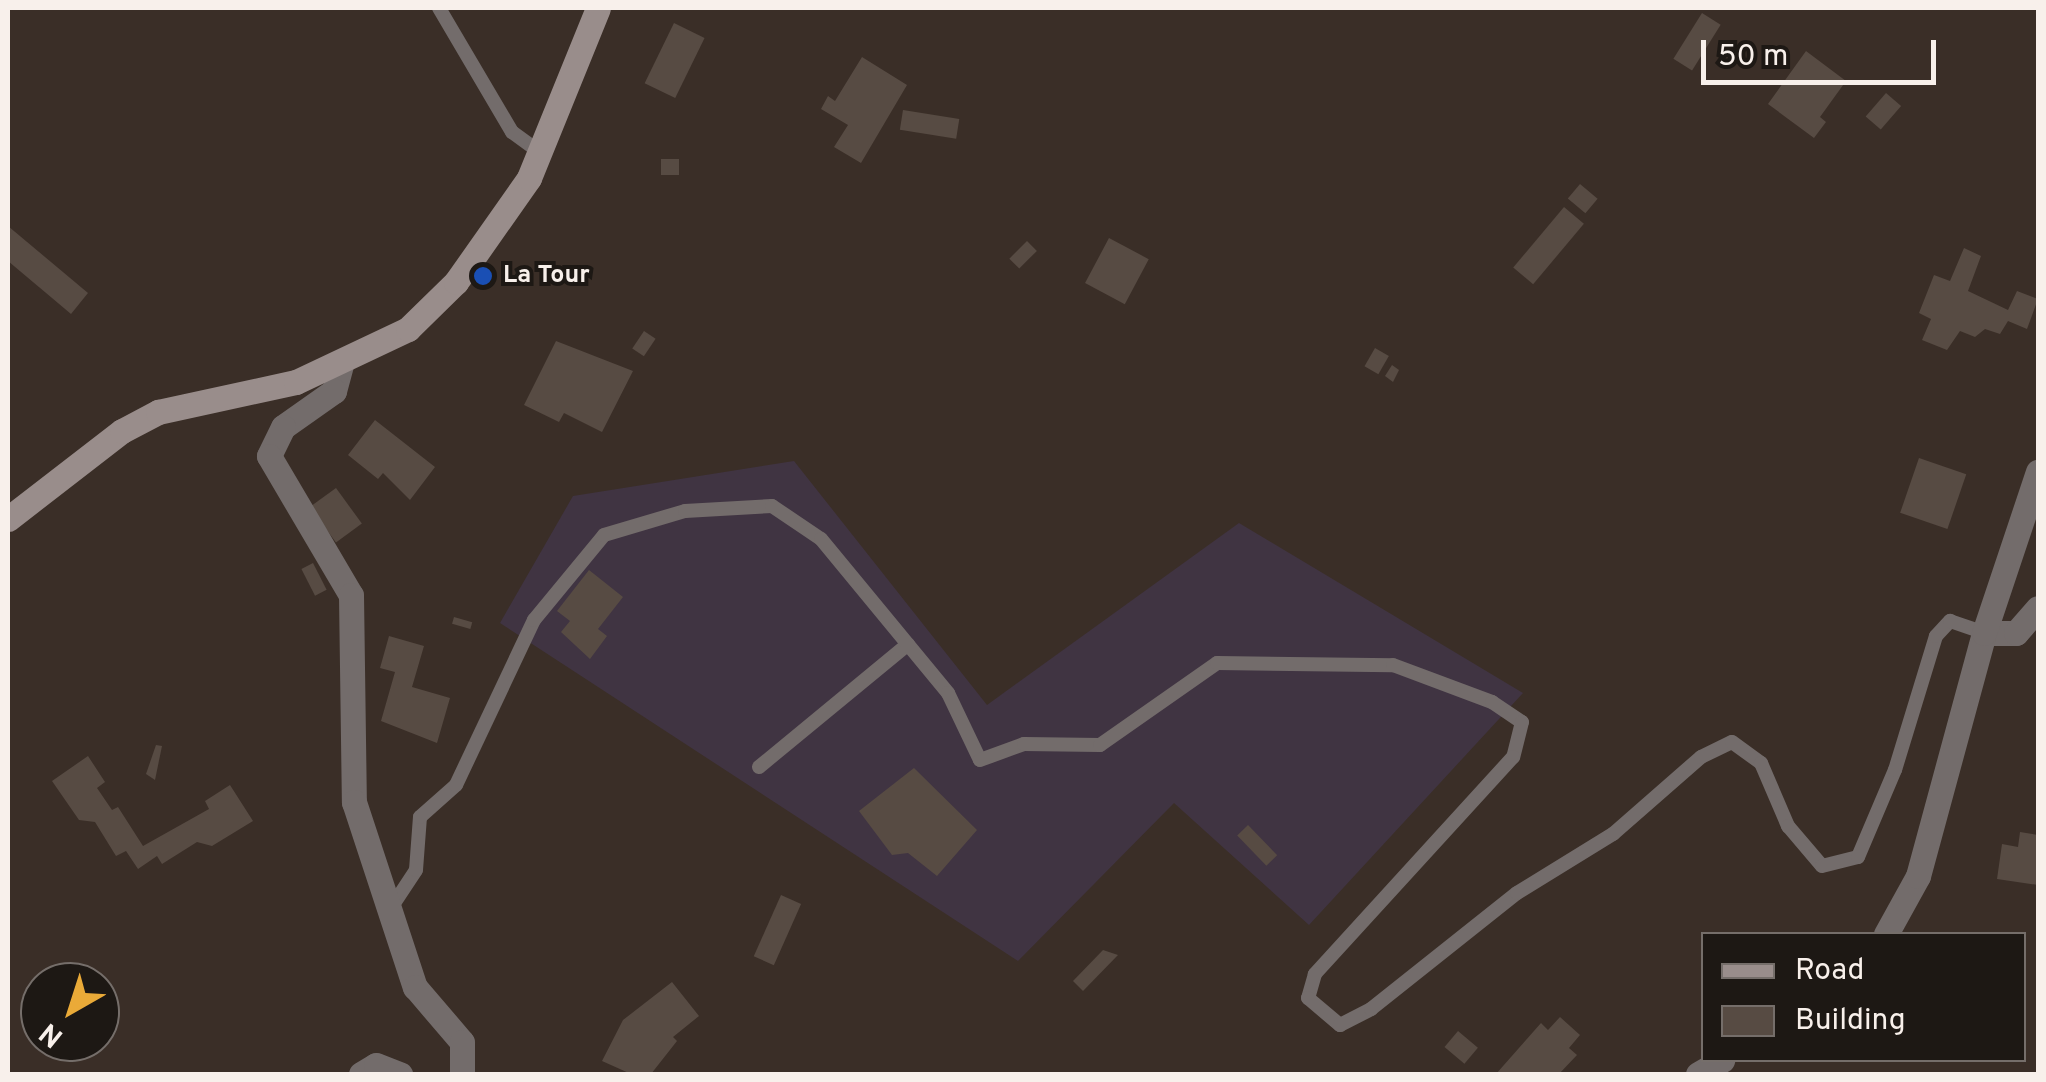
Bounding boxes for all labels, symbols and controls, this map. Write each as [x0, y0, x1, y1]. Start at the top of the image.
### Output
scale bar [1706, 20, 1941, 82]
text: 50 m [1718, 39, 1788, 76]
place label: La Tour [503, 261, 590, 291]
marker: La Tour [472, 265, 494, 287]
legend [1701, 932, 2026, 1062]
text: Road [1795, 953, 1864, 990]
north arrow [20, 962, 120, 1062]
text: Building [1795, 1003, 1906, 1040]
text: N [33, 1013, 72, 1054]

